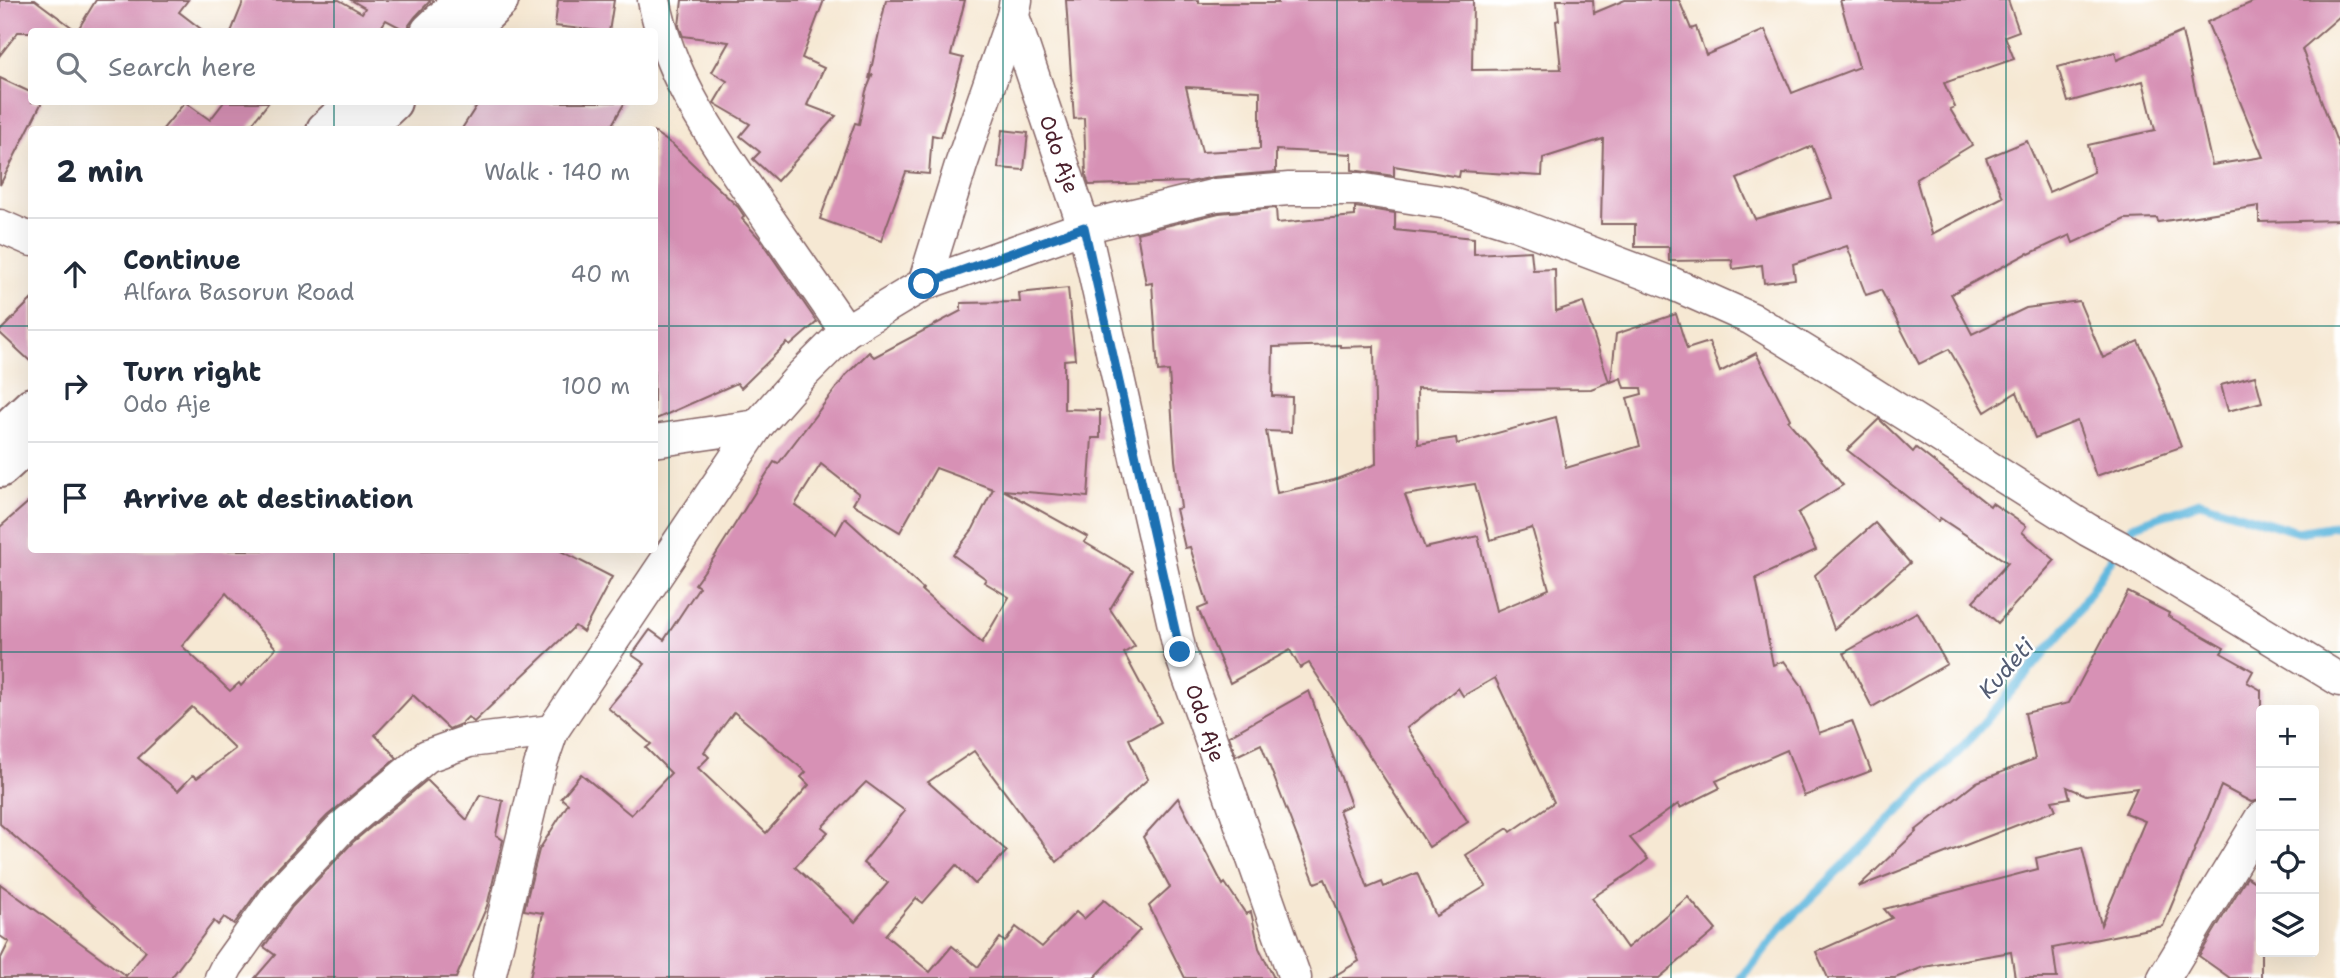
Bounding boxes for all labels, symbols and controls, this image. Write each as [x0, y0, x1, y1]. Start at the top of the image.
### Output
search box [28, 28, 658, 105]
icon: search [52, 48, 90, 86]
text: Search here [108, 49, 257, 84]
street label: Odo Aje [1033, 111, 1085, 197]
text: 2 min [56, 151, 143, 192]
text: Walk · 140 m [484, 157, 630, 187]
text: Continue [123, 242, 241, 277]
icon: ahead [56, 255, 94, 293]
text: 40 m [570, 259, 630, 289]
route start [908, 268, 939, 299]
text: Alfara Basorun Road [123, 277, 354, 307]
text: Turn right [123, 354, 261, 389]
icon: right [56, 367, 94, 405]
text: 100 m [561, 371, 630, 401]
text: Odo Aje [123, 389, 211, 419]
icon: arrive [56, 479, 94, 517]
text: Arrive at destination [123, 481, 413, 516]
water label: Kudeti [1971, 631, 2041, 705]
route end [1164, 636, 1195, 667]
street label: Odo Aje [1179, 680, 1231, 766]
map controls [2256, 705, 2319, 957]
button: + [2256, 705, 2319, 768]
button: − [2256, 768, 2319, 831]
button: locate [2256, 831, 2319, 894]
button: layers [2256, 894, 2319, 957]

